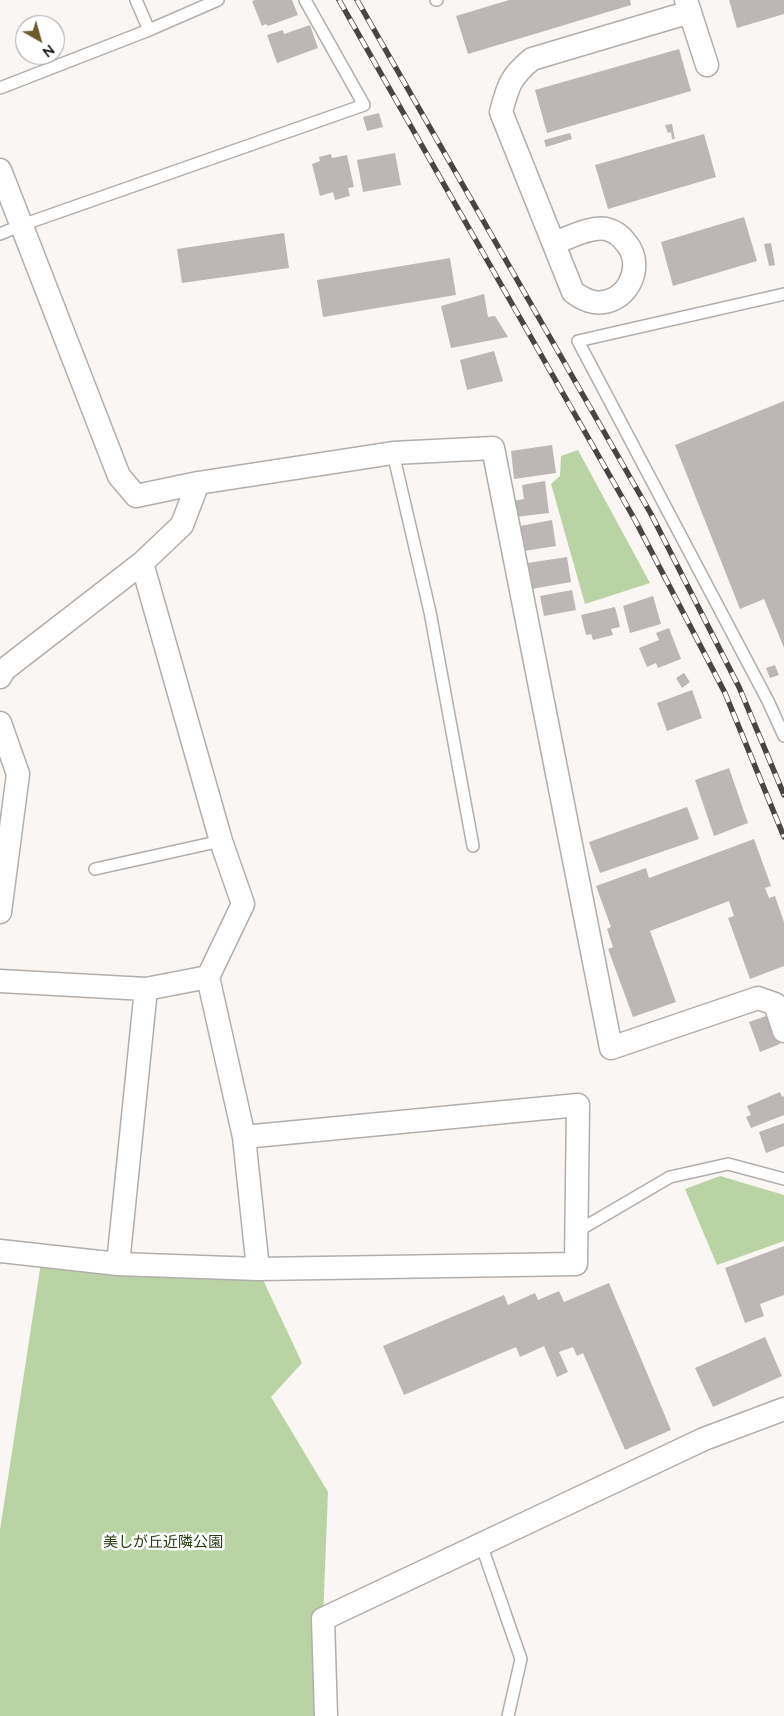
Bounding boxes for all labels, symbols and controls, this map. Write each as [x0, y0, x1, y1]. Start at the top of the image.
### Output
north arrow [15, 15, 65, 65]
text: N [39, 41, 58, 61]
park label: 美しが丘近隣公園 [103, 1533, 223, 1551]

